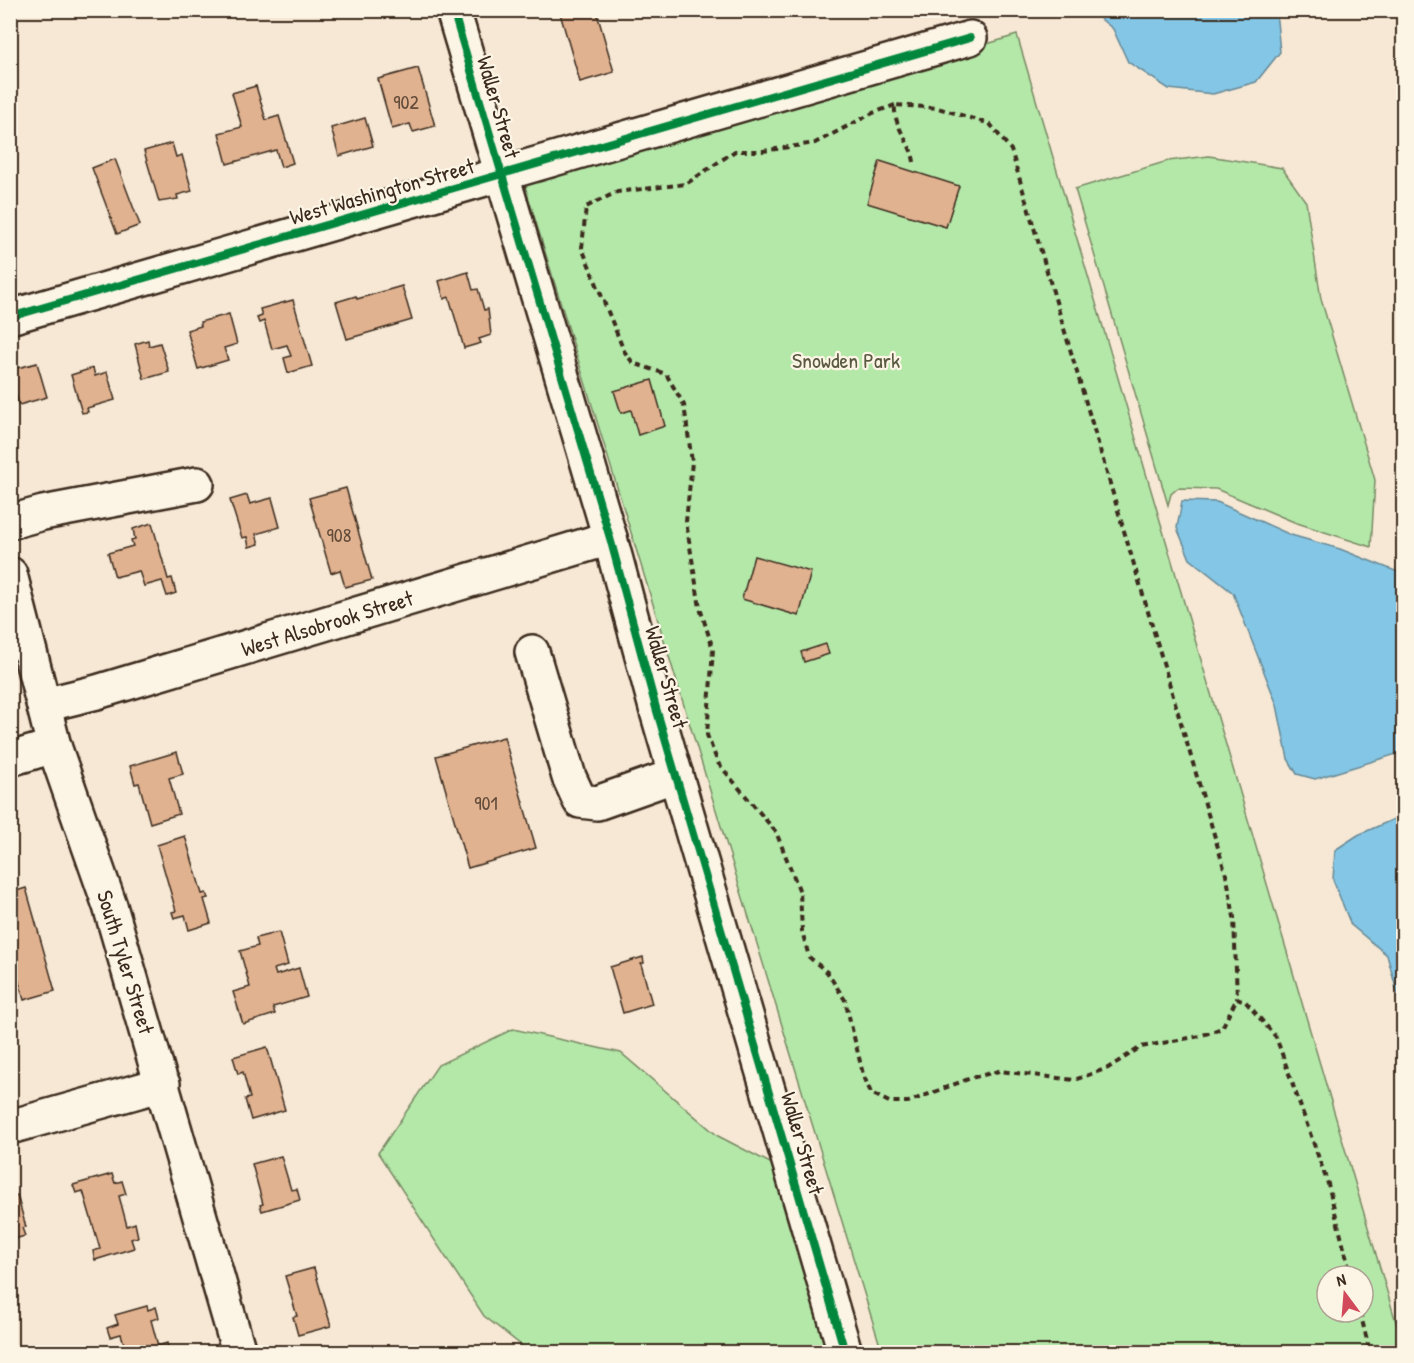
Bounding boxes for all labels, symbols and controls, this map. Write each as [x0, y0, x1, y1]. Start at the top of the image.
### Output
street label: Waller Street [470, 52, 528, 162]
house number: 902 [393, 88, 419, 115]
street label: West Washington Street [286, 150, 478, 232]
park label: Snowden Park [792, 345, 900, 375]
house number: 908 [327, 521, 351, 548]
street label: West Alsobrook Street [237, 583, 417, 663]
street label: Waller Street [638, 622, 696, 732]
house number: 901 [474, 789, 498, 816]
street label: South Tyler Street [90, 887, 162, 1038]
street label: Waller Street [774, 1088, 832, 1198]
north arrow [1315, 1264, 1375, 1324]
text: N [1334, 1268, 1348, 1291]

